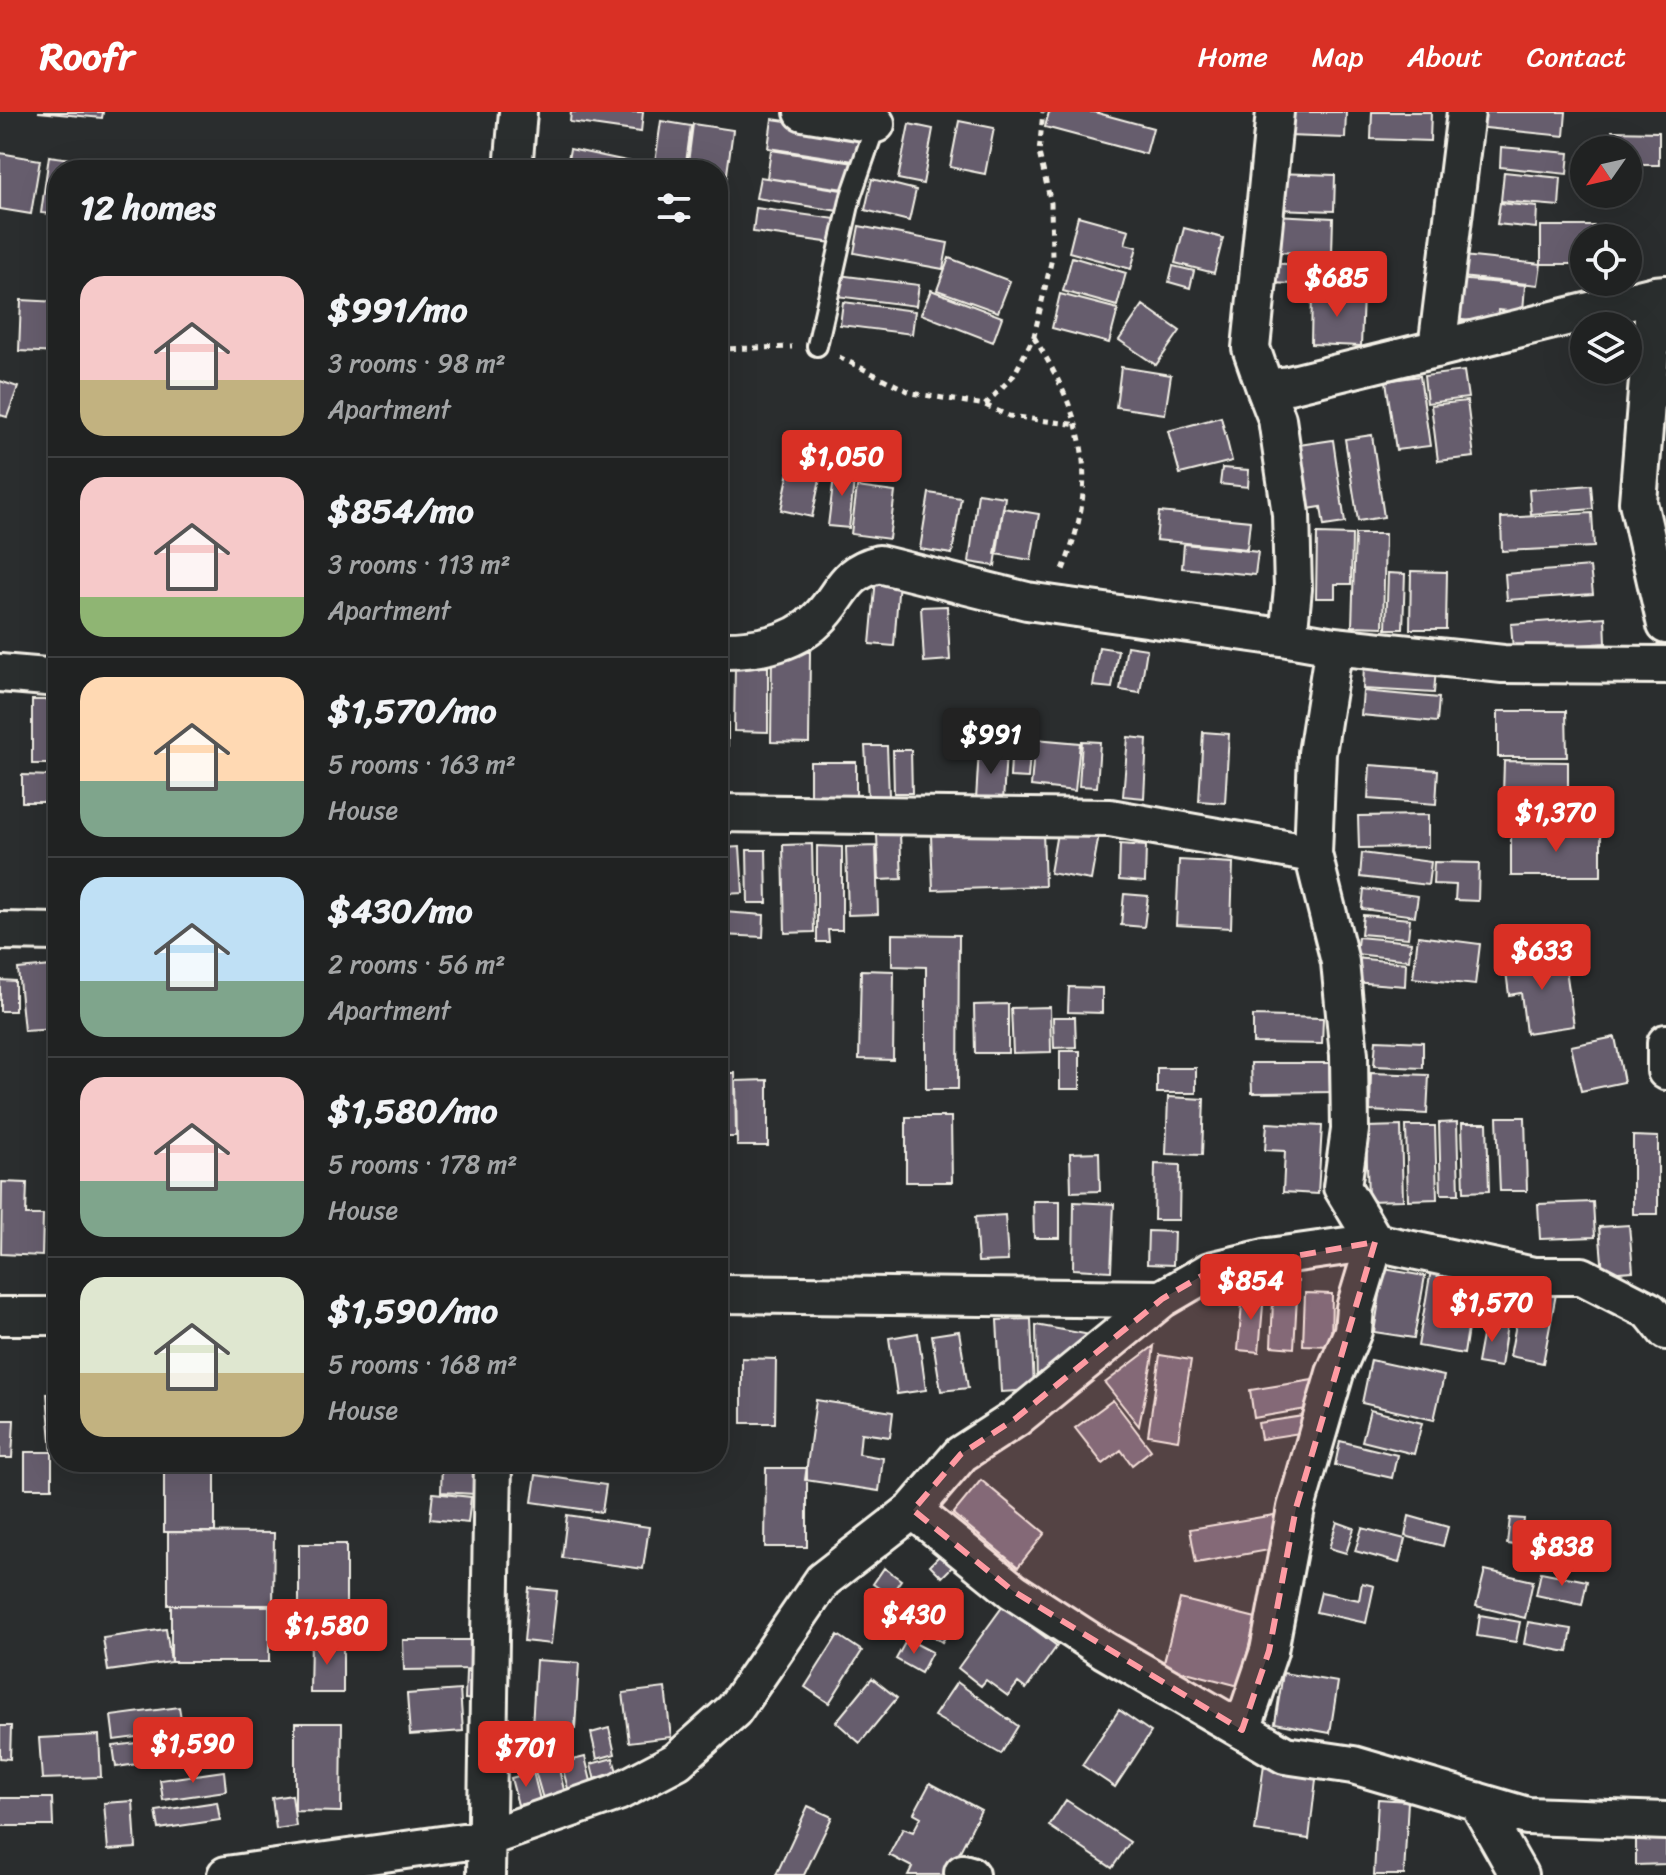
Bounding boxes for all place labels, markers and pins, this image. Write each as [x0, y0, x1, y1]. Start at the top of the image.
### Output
pin: $685 [1290, 251, 1384, 319]
pin: $1,050 [777, 430, 907, 498]
pin: $991 [944, 708, 1038, 776]
pin: $1,370 [1491, 786, 1621, 854]
pin: $633 [1495, 924, 1589, 992]
pin: $854 [1204, 1254, 1298, 1322]
pin: $1,570 [1427, 1276, 1557, 1344]
pin: $838 [1515, 1520, 1609, 1588]
pin: $430 [867, 1588, 961, 1656]
pin: $1,580 [262, 1599, 392, 1667]
pin: $1,590 [128, 1717, 258, 1785]
pin: $701 [479, 1721, 573, 1789]

